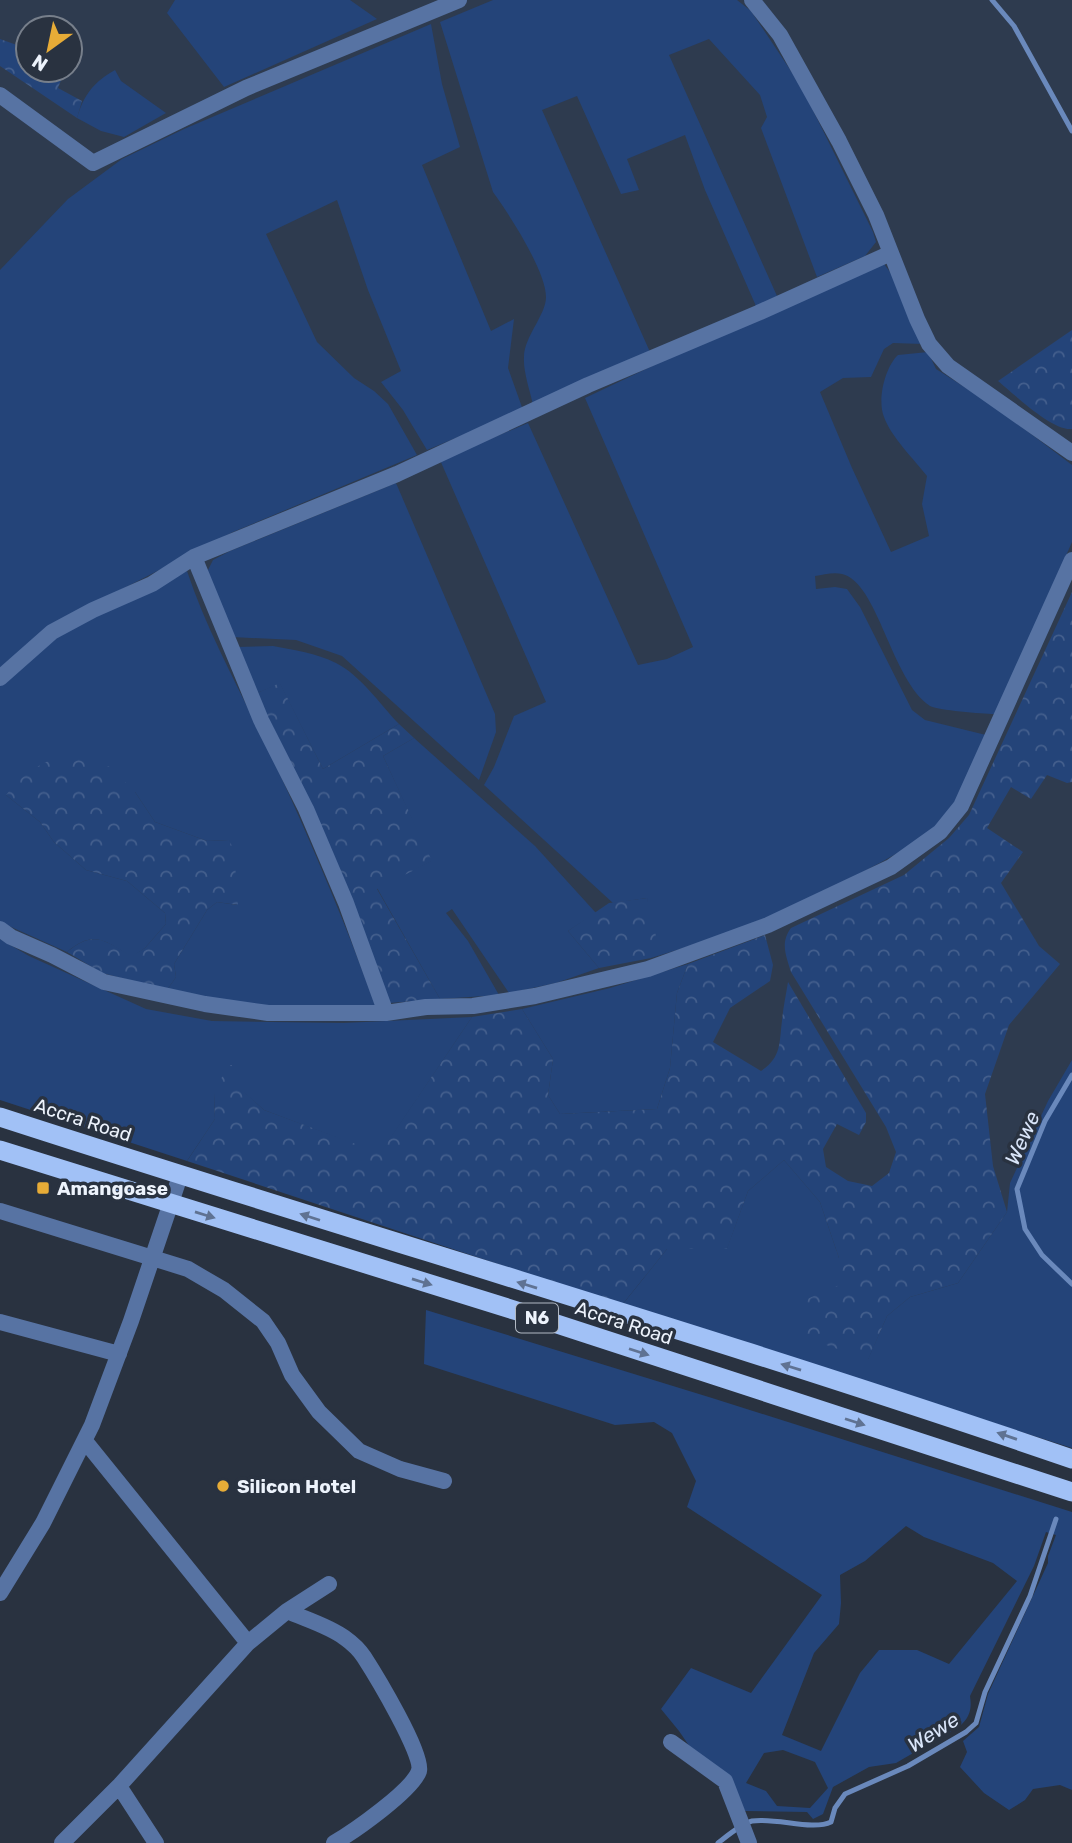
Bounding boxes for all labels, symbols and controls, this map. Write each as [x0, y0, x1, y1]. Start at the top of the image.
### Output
north arrow [14, 14, 84, 84]
text: N [28, 49, 52, 76]
street label: Accra Road [31, 1093, 135, 1147]
water label: Wewe [999, 1107, 1045, 1169]
place label: Amangoase [57, 1177, 168, 1200]
marker: Amangoase [35, 1180, 51, 1196]
one-way arrow [195, 1210, 216, 1220]
one-way arrow [299, 1211, 320, 1222]
one-way arrow [412, 1278, 433, 1288]
one-way arrow [516, 1279, 537, 1289]
street label: Accra Road [572, 1296, 676, 1350]
road number: N6 [516, 1303, 558, 1332]
one-way arrow [629, 1347, 650, 1357]
one-way arrow [780, 1361, 801, 1371]
one-way arrow [845, 1417, 866, 1428]
one-way arrow [997, 1430, 1018, 1441]
place label: Silicon Hotel [237, 1475, 356, 1498]
marker: Silicon Hotel [215, 1478, 231, 1494]
water label: Wewe [903, 1706, 964, 1757]

